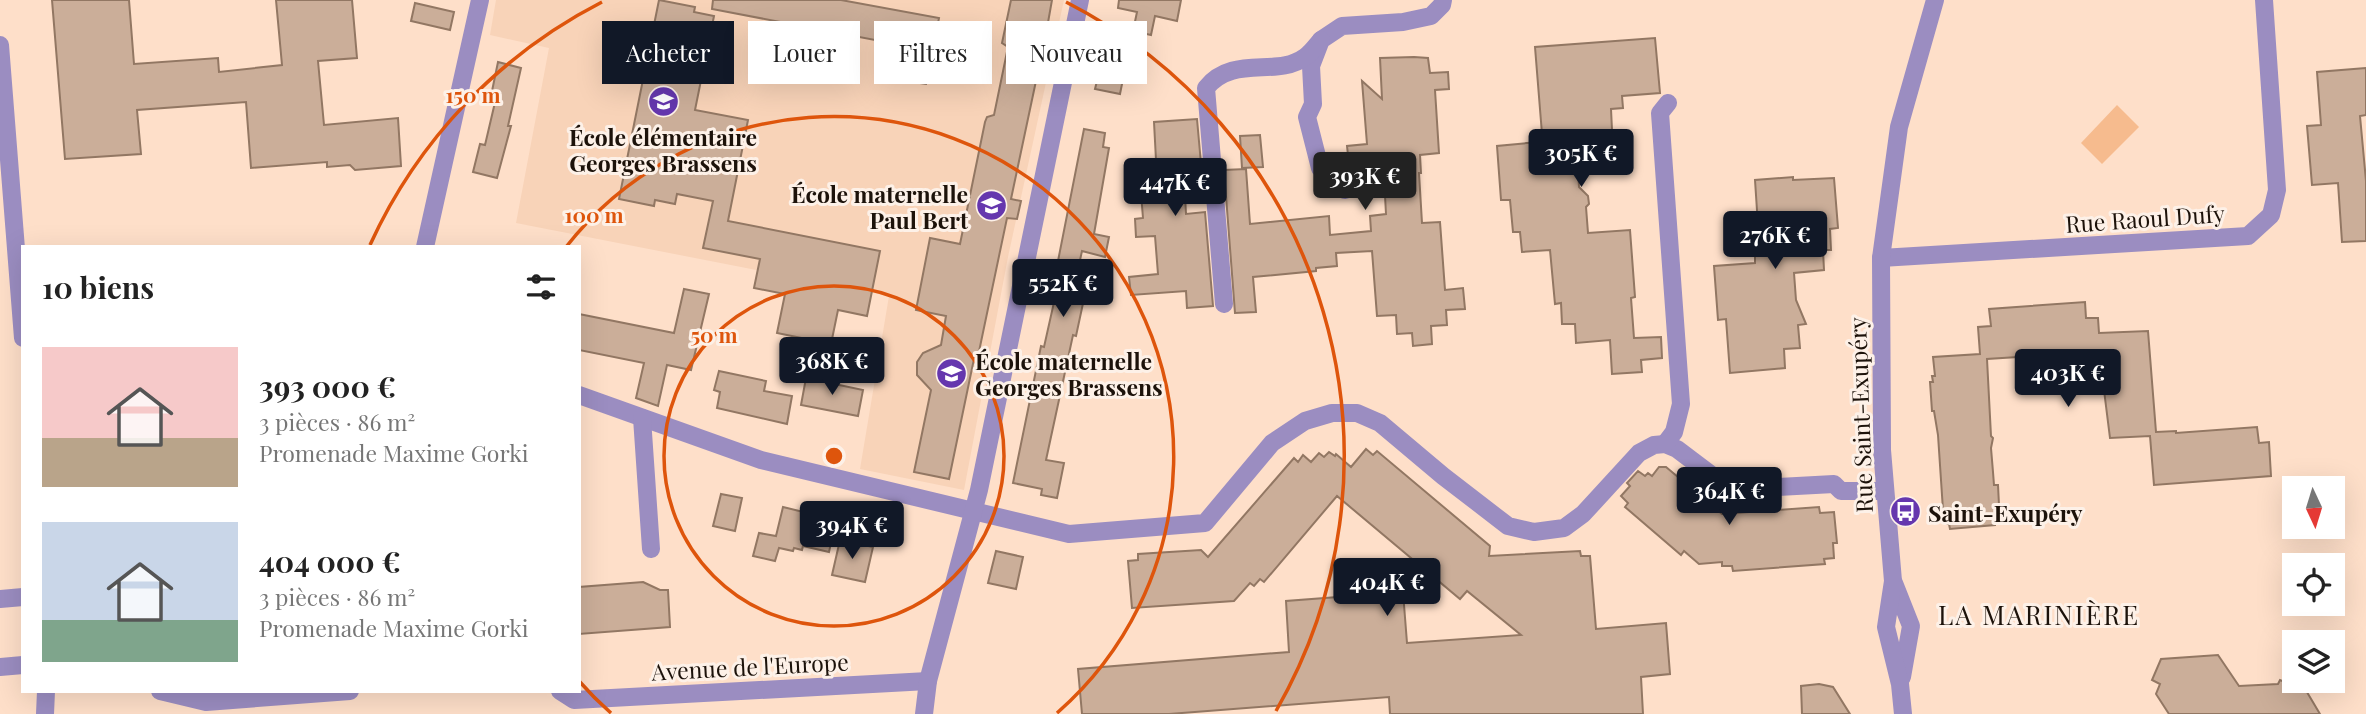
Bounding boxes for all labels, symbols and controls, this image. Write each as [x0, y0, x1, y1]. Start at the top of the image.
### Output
chip: Acheter [602, 21, 734, 84]
chip: Louer [748, 21, 860, 84]
chip: Filtres [874, 21, 992, 84]
chip: Nouveau [1006, 21, 1147, 84]
text: 150 m [446, 80, 500, 108]
school or university icon: École élémentaire Georges Brassens [646, 85, 680, 119]
place label: École élémentaire Georges Brassens [569, 121, 757, 178]
pin: 305K € [1524, 130, 1638, 189]
text: 305K € [1545, 136, 1617, 167]
pin: 393K € [1308, 152, 1422, 212]
pin: 447K € [1118, 158, 1232, 218]
text: 393K € [1329, 159, 1401, 190]
text: 447K € [1140, 165, 1210, 196]
place label: École maternelle Paul Bert [791, 178, 969, 235]
school or university icon: École maternelle Paul Bert [974, 189, 1008, 223]
street label: Rue Raoul Dufy [2064, 197, 2226, 239]
text: 100 m [564, 200, 624, 228]
pin: 276K € [1718, 212, 1832, 271]
text: 276K € [1739, 218, 1811, 249]
pin: 552K € [1006, 260, 1120, 319]
text: 552K € [1028, 266, 1098, 297]
text: 10 biens [42, 267, 154, 307]
icon: filters [522, 268, 560, 306]
street label: Rue Saint-Exupéry [1841, 316, 1879, 513]
text: 50 m [690, 320, 738, 348]
pin: 368K € [775, 338, 889, 397]
text: 368K € [795, 344, 869, 375]
place label: École maternelle Georges Brassens [975, 345, 1163, 402]
pin: 403K € [2011, 350, 2125, 409]
school or university icon: École maternelle Georges Brassens [935, 356, 969, 390]
text: 403K € [2031, 356, 2105, 387]
text: 393 000 € [259, 366, 396, 406]
icon: home [98, 375, 182, 459]
text: 3 pièces · 86 m² [259, 406, 415, 437]
text: Promenade Maxime Gorki [259, 437, 529, 468]
centre of rings [822, 444, 846, 468]
pin: 364K € [1672, 468, 1786, 527]
text: 364K € [1693, 474, 1765, 505]
north arrow [2282, 476, 2345, 539]
map controls [2282, 476, 2345, 693]
bus stop icon: Saint-Exupéry [1888, 495, 1922, 529]
place label: Saint-Exupéry [1928, 497, 2083, 528]
pin: 394K € [795, 502, 909, 561]
text: 394K € [816, 508, 888, 539]
text: 404 000 € [259, 541, 401, 581]
icon: home [98, 550, 182, 634]
button: locate [2282, 553, 2345, 616]
pin: 404K € [1330, 558, 1444, 618]
text: 404K € [1349, 565, 1425, 596]
text: 3 pièces · 86 m² [259, 581, 415, 612]
district label: LA MARINIÈRE [1938, 597, 2140, 632]
text: Promenade Maxime Gorki [259, 612, 529, 643]
button: layers [2282, 630, 2345, 693]
street label: Avenue de l'Europe [650, 645, 849, 687]

